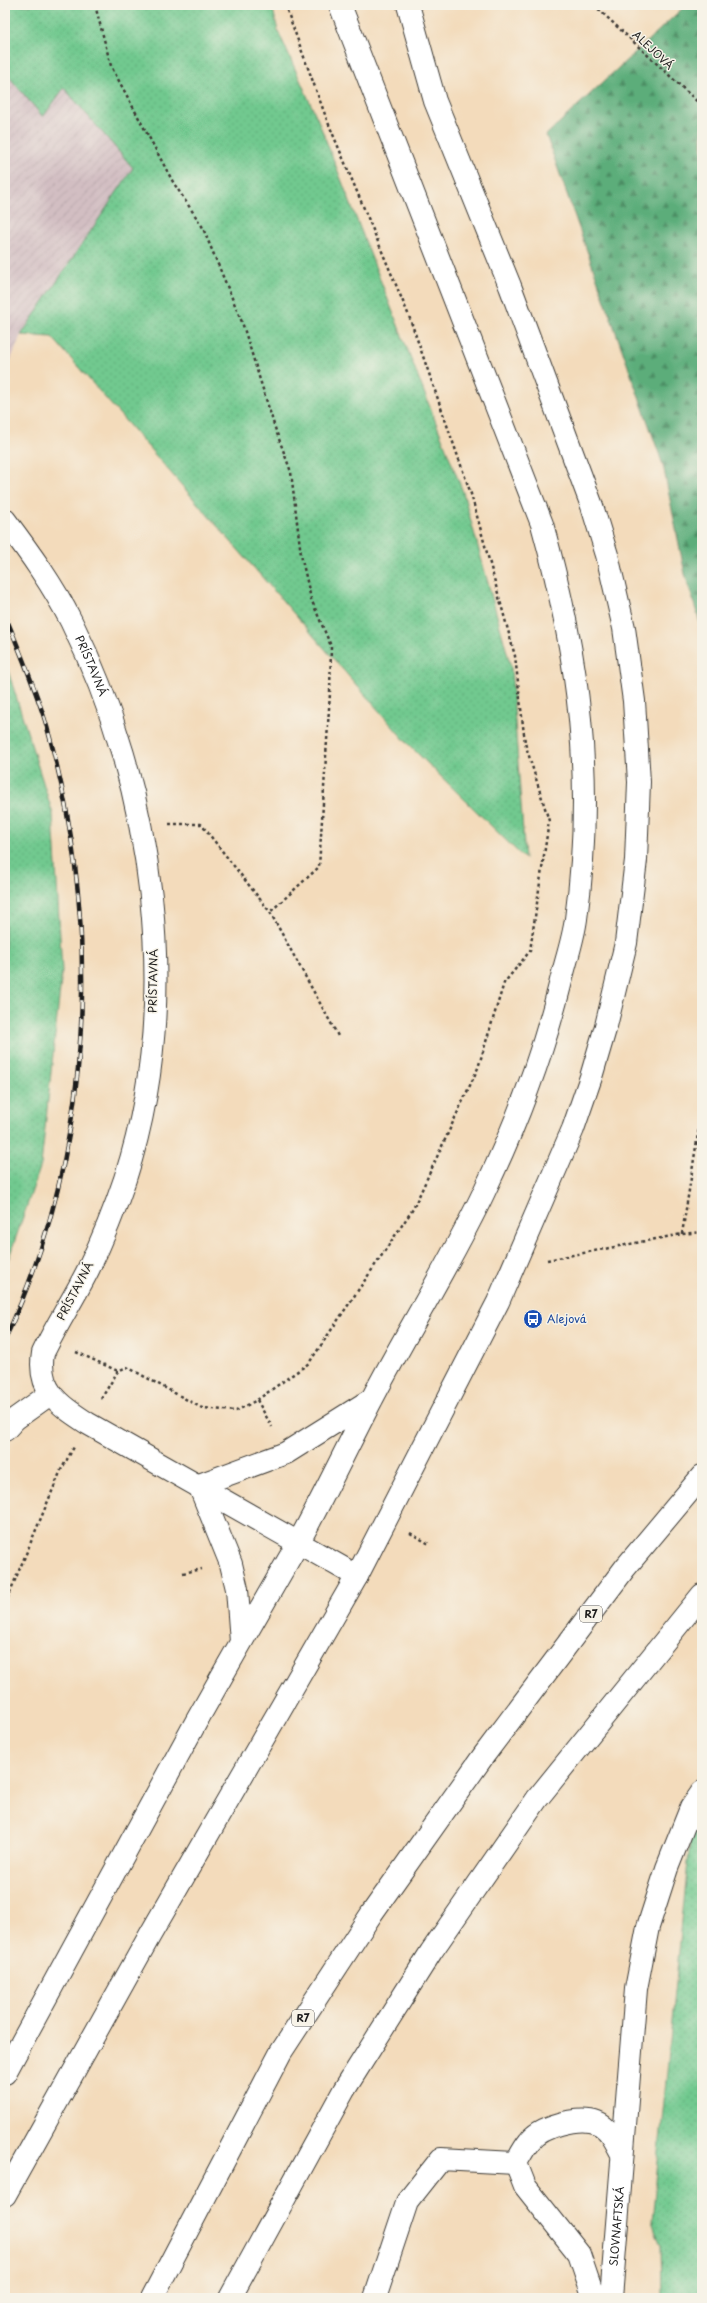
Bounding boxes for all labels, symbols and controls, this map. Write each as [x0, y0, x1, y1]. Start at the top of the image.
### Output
street label: ALEJOVÁ [629, 26, 678, 74]
street label: PRÍSTAVNÁ [71, 632, 112, 699]
street label: PRÍSTAVNÁ [143, 948, 162, 1013]
street label: PRÍSTAVNÁ [52, 1258, 97, 1323]
bus stop icon: Alejová [522, 1308, 544, 1330]
place label: Alejová [547, 1310, 587, 1327]
road number: R7 [580, 1606, 602, 1622]
road number: R7 [292, 2010, 314, 2026]
street label: SLOVNAFTSKÁ [605, 2186, 628, 2267]

